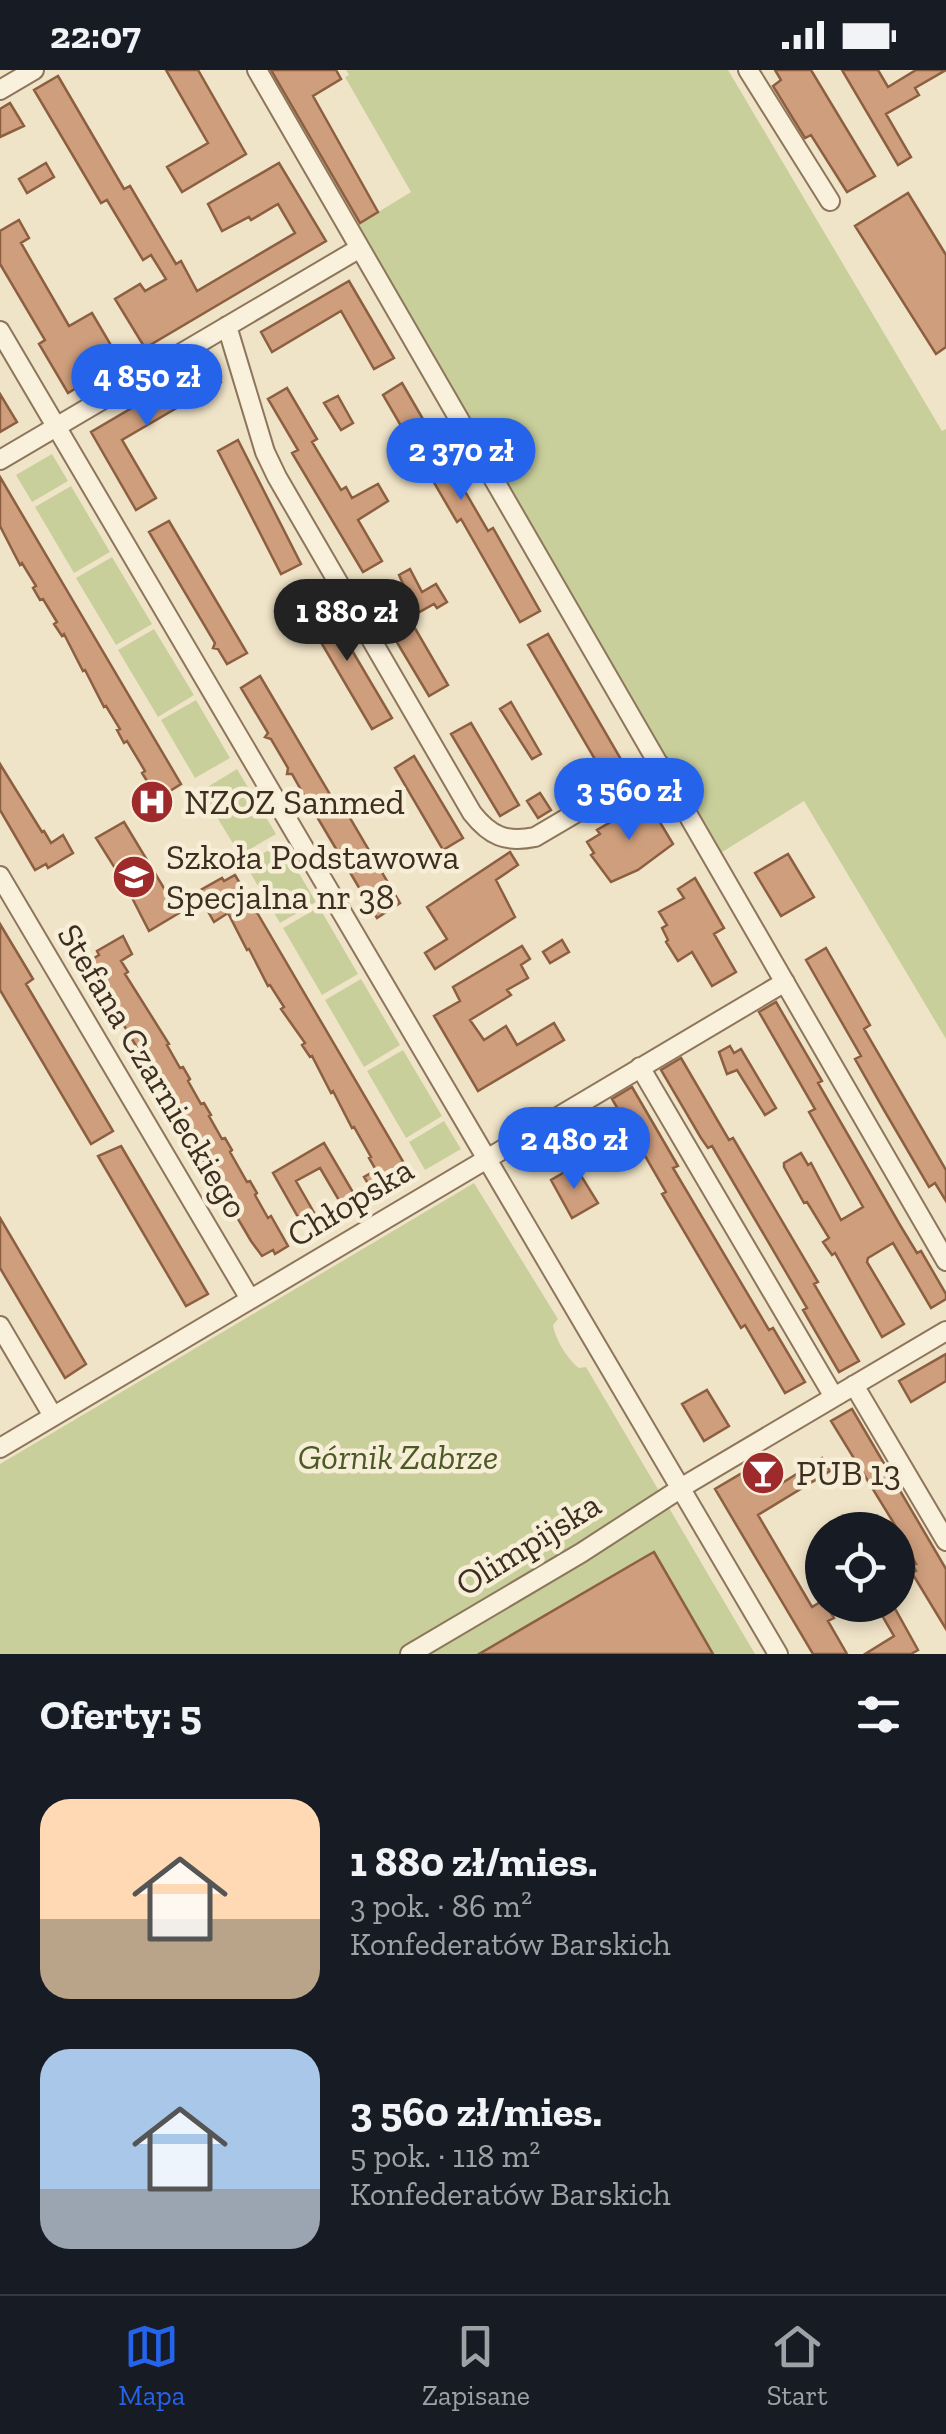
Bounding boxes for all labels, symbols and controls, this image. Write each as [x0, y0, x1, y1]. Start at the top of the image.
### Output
text: 22:07 [50, 12, 141, 58]
pin: 4 850 zł [44, 344, 250, 429]
text: 4 850 zł [93, 357, 201, 395]
pin: 2 370 zł [358, 418, 564, 503]
text: 2 370 zł [408, 431, 514, 469]
pin: 1 880 zł [244, 579, 450, 664]
text: 1 880 zł [296, 592, 398, 630]
pin: 3 560 zł [526, 758, 732, 843]
text: 3 560 zł [576, 771, 682, 809]
hospital icon: NZOZ Sanmed [129, 779, 175, 825]
place label: NZOZ Sanmed [184, 781, 405, 823]
place label: Szkoła Podstawowa Specjalna nr 38 [166, 836, 460, 918]
school or university icon: Szkoła Podstawowa Specjalna nr 38 [111, 854, 157, 900]
street label: Stefana Czarnieckiego [49, 916, 257, 1226]
pin: 2 480 zł [471, 1107, 677, 1192]
text: 2 480 zł [520, 1120, 628, 1158]
street label: Chłopska [279, 1148, 421, 1256]
park label: Górnik Zabrze [298, 1436, 498, 1478]
bar icon: PUB 13 [740, 1450, 786, 1496]
place label: PUB 13 [796, 1452, 901, 1494]
street label: Olimpijska [448, 1483, 608, 1605]
map controls [805, 1512, 915, 1622]
button: locate [805, 1512, 915, 1622]
icon: filters [851, 1687, 906, 1742]
text: Oferty: 5 [40, 1689, 202, 1740]
text: 1 880 zł/mies. [350, 1836, 598, 1887]
icon: home [120, 1839, 240, 1959]
text: 3 pok. · 86 m² [350, 1887, 532, 1925]
text: Konfederatów Barskich [350, 1925, 671, 1963]
text: 3 560 zł/mies. [350, 2086, 602, 2137]
icon: home [120, 2089, 240, 2209]
text: 5 pok. · 118 m² [350, 2137, 540, 2175]
text: Konfederatów Barskich [350, 2175, 671, 2213]
tab: Mapa [118, 2319, 185, 2412]
tab: Zapisane [422, 2319, 530, 2412]
tab: Start [767, 2319, 828, 2412]

